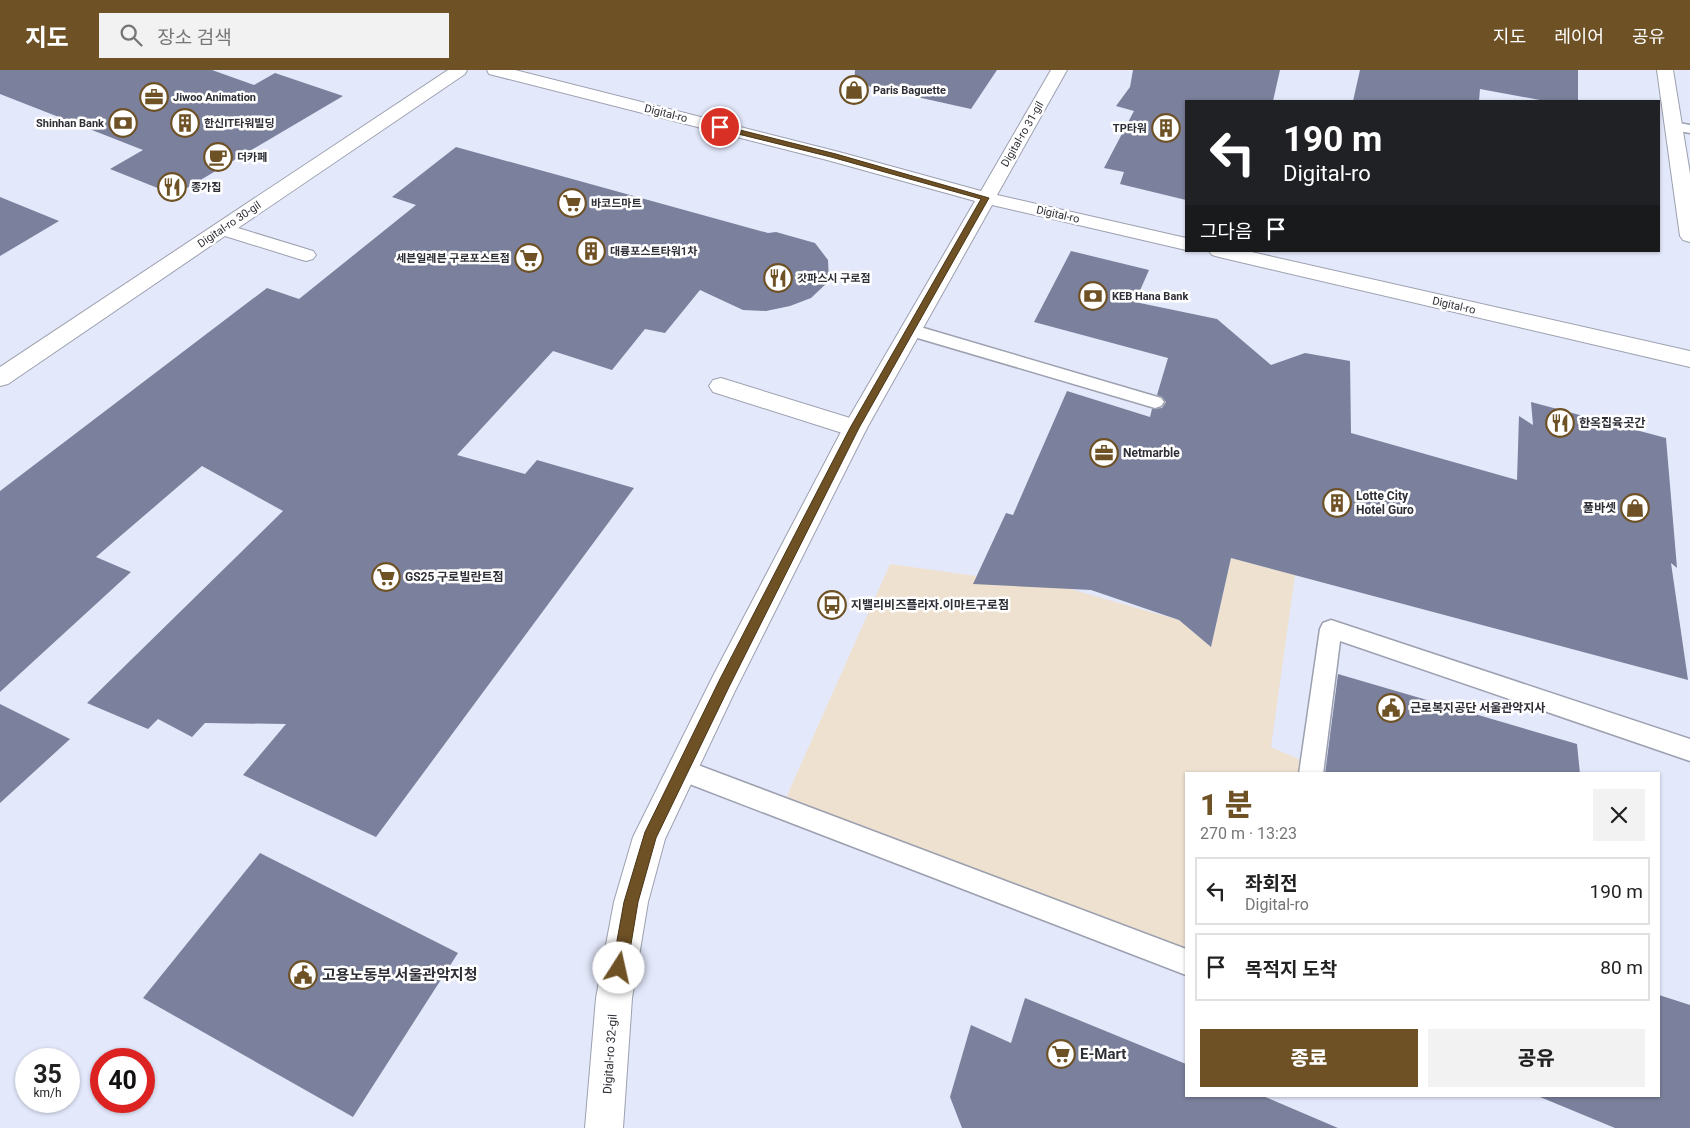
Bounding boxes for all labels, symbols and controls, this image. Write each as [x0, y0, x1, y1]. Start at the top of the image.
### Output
search box [99, 13, 449, 58]
icon: search [117, 21, 145, 49]
text: 지도 [25, 24, 69, 52]
text: 장소 검색 [157, 26, 232, 49]
text: 지도 [1493, 26, 1526, 47]
text: 레이어 [1554, 26, 1604, 47]
text: 공유 [1632, 26, 1665, 47]
shop icon: Paris Baguette [839, 75, 869, 105]
office icon: Jiwoo Animation [139, 82, 169, 112]
place label: Paris Baguette [873, 84, 946, 97]
place label: Jiwoo Animation [173, 91, 256, 104]
street label: Digital-ro 31-gil [998, 99, 1046, 169]
street label: Digital-ro [643, 102, 689, 125]
pin [699, 106, 741, 148]
bank icon: Shinhan Bank [108, 108, 138, 138]
building icon: 한신IT타워빌딩 [170, 108, 200, 138]
icon: arrive [706, 113, 734, 141]
building icon: TP타워 [1151, 113, 1181, 143]
place label: Shinhan Bank [36, 117, 104, 130]
place label: 한신IT타워빌딩 [204, 117, 275, 130]
text: 190 m [1283, 119, 1382, 160]
icon: left [1200, 120, 1265, 185]
place label: TP타워 [1113, 122, 1147, 135]
cafe icon: 더카페 [203, 142, 233, 172]
place label: 더카페 [237, 151, 267, 164]
text: Digital-ro [1283, 161, 1371, 186]
restaurant icon: 종가집 [157, 172, 187, 202]
place label: 종가집 [191, 181, 221, 194]
supermarket icon: 바코드마트 [557, 188, 587, 218]
place label: 바코드마트 [591, 197, 642, 210]
street label: Digital-ro 30-gil [195, 198, 263, 250]
street label: Digital-ro [1035, 203, 1081, 226]
icon: arrive [1262, 215, 1290, 243]
text: 그다음 [1200, 220, 1252, 243]
building icon: 대륭포스트타워1차 [576, 236, 606, 266]
supermarket icon: 세븐일레븐 구로포스트점 [514, 243, 544, 273]
place label: 대륭포스트타워1차 [610, 245, 697, 258]
place label: 세븐일레븐 구로포스트점 [396, 252, 510, 265]
restaurant icon: 갓파스시 구로점 [763, 263, 793, 293]
place label: 갓파스시 구로점 [797, 272, 871, 285]
bank icon: KEB Hana Bank [1078, 281, 1108, 311]
place label: KEB Hana Bank [1112, 290, 1188, 303]
street label: Digital-ro [1431, 294, 1477, 317]
restaurant icon: 한옥집육곳간 [1545, 408, 1575, 438]
place label: 한옥집육곳간 [1579, 416, 1645, 430]
office icon: Netmarble [1089, 438, 1119, 468]
place label: Netmarble [1123, 446, 1180, 460]
building icon: Lotte City Hotel Guro [1322, 488, 1352, 518]
place label: Lotte City Hotel Guro [1356, 489, 1414, 517]
shop icon: 풀바셋 [1620, 493, 1650, 523]
place label: 풀바셋 [1583, 501, 1616, 515]
supermarket icon: GS25 구로빌란트점 [371, 562, 401, 592]
place label: GS25 구로빌란트점 [405, 570, 504, 584]
bus stop icon: 지밸리비즈플라자.이마트구로점 [817, 590, 847, 620]
place label: 지밸리비즈플라자.이마트구로점 [851, 598, 1009, 612]
public building icon: 근로복지공단 서울관악지사 [1376, 693, 1406, 723]
place label: 근로복지공단 서울관악지사 [1410, 701, 1545, 715]
text: 1 분 [1200, 787, 1252, 822]
button: close [1593, 789, 1645, 841]
text: 270 m · 13:23 [1200, 824, 1297, 843]
text: 좌회전 [1245, 872, 1297, 895]
icon: left [1202, 877, 1230, 905]
text: 190 m [1590, 880, 1643, 903]
text: Digital-ro [1245, 895, 1309, 914]
position arrow [592, 941, 644, 993]
icon: arrive [1202, 953, 1230, 981]
text: 80 m [1600, 956, 1643, 979]
text: 목적지 도착 [1245, 958, 1337, 981]
public building icon: 고용노동부 서울관악지청 [288, 960, 318, 990]
place label: 고용노동부 서울관악지청 [322, 966, 478, 984]
street label: Digital-ro 32-gil [600, 1013, 620, 1095]
button: 종료 [1200, 1029, 1418, 1087]
button: 공유 [1428, 1029, 1645, 1087]
supermarket icon: E-Mart [1046, 1039, 1076, 1069]
place label: E-Mart [1080, 1045, 1126, 1063]
speed limit sign: 40 [90, 1048, 155, 1113]
text: 35 [33, 1060, 62, 1089]
text: km/h [33, 1086, 62, 1100]

